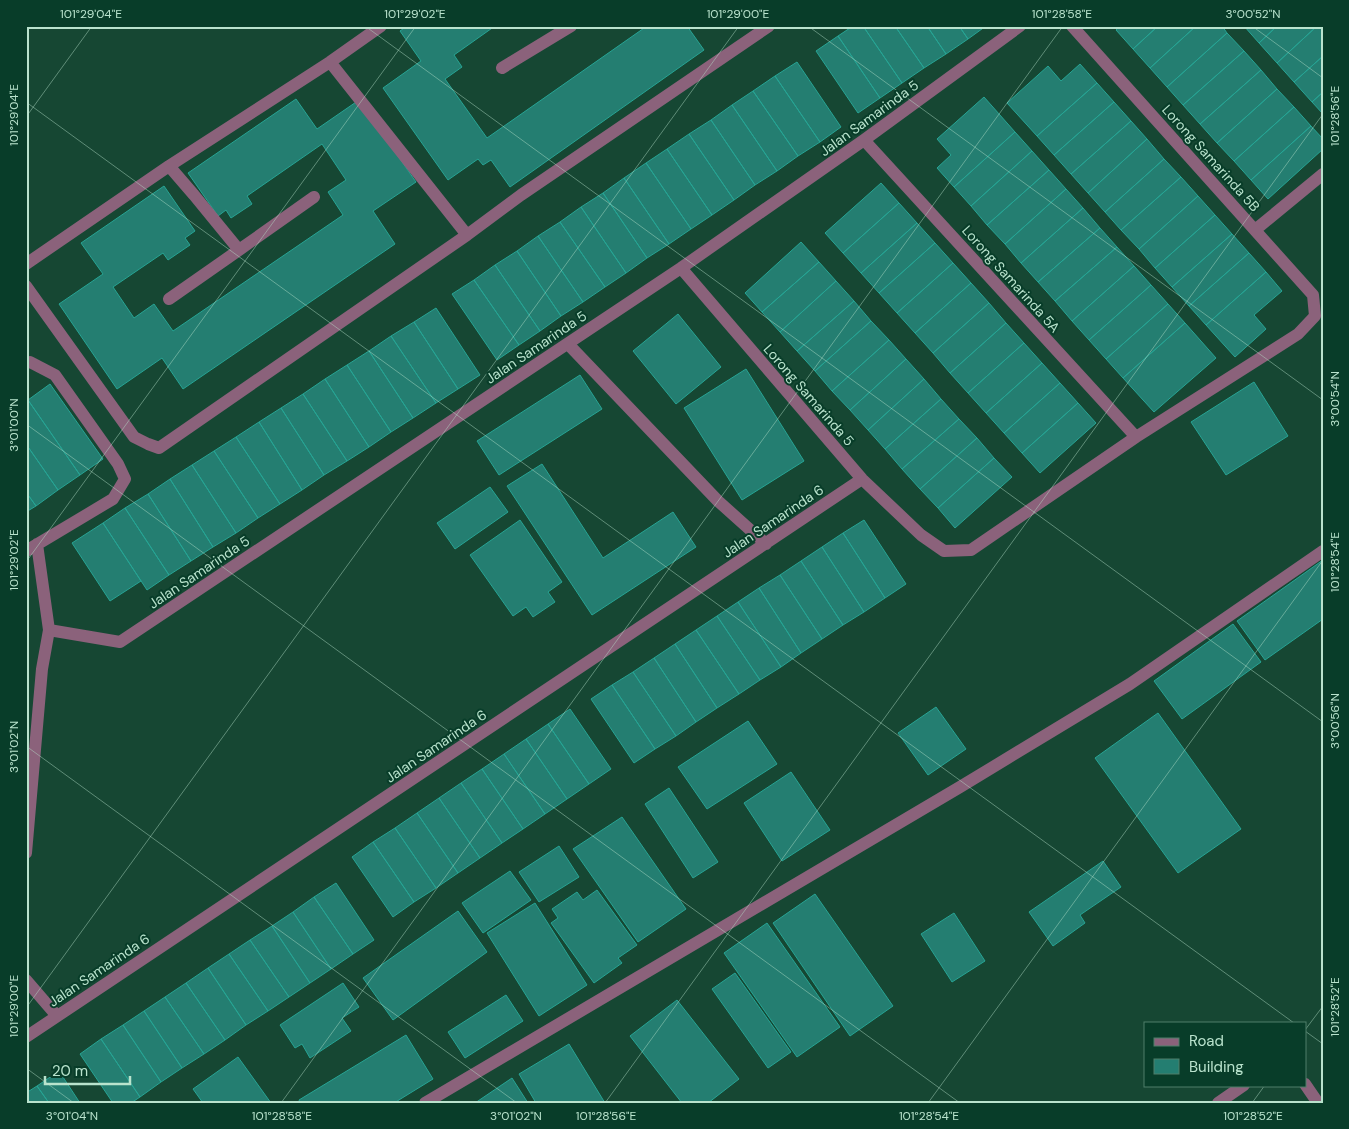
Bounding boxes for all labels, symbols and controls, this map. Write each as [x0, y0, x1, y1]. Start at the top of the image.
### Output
text: 101°29'04"E [60, 6, 122, 22]
text: 101°29'02"E [384, 6, 446, 22]
text: 101°29'00"E [707, 6, 770, 22]
text: 101°28'58"E [1032, 6, 1092, 22]
text: 3°00'52"N [1226, 6, 1281, 22]
street label: Jalan Samarinda 5 [816, 76, 922, 160]
text: 101°29'04"E [6, 84, 22, 146]
text: 101°28'56"E [1327, 86, 1343, 146]
street label: Lorong Samarinda 5B [1158, 101, 1264, 215]
street label: Lorong Samarinda 5A [958, 222, 1064, 336]
street label: Jalan Samarinda 5 [482, 306, 590, 388]
street label: Lorong Samarinda 5 [760, 340, 858, 450]
text: 3°00'54"N [1327, 371, 1343, 427]
text: 3°01'00"N [6, 398, 22, 452]
street label: Jalan Samarinda 6 [719, 480, 827, 562]
text: 101°29'02"E [6, 529, 22, 591]
street label: Jalan Samarinda 5 [145, 531, 253, 613]
text: 101°28'54"E [1327, 532, 1343, 592]
text: 3°00'56"N [1327, 693, 1343, 749]
street label: Jalan Samarinda 6 [382, 705, 490, 787]
text: 3°01'02"N [6, 721, 22, 773]
street label: Jalan Samarinda 6 [45, 929, 153, 1011]
text: 101°29'00"E [6, 974, 22, 1037]
text: 101°28'52"E [1327, 977, 1343, 1037]
legend [1144, 1022, 1306, 1086]
text: Road [1189, 1031, 1224, 1051]
scale bar [45, 1054, 130, 1086]
text: Building [1189, 1057, 1244, 1077]
text: 20 m [52, 1061, 88, 1081]
text: 3°01'04"N [46, 1108, 98, 1124]
text: 101°28'58"E [252, 1108, 312, 1124]
text: 3°01'02"N [490, 1108, 542, 1124]
text: 101°28'56"E [576, 1108, 636, 1124]
text: 101°28'54"E [899, 1108, 959, 1124]
text: 101°28'52"E [1223, 1108, 1283, 1124]

